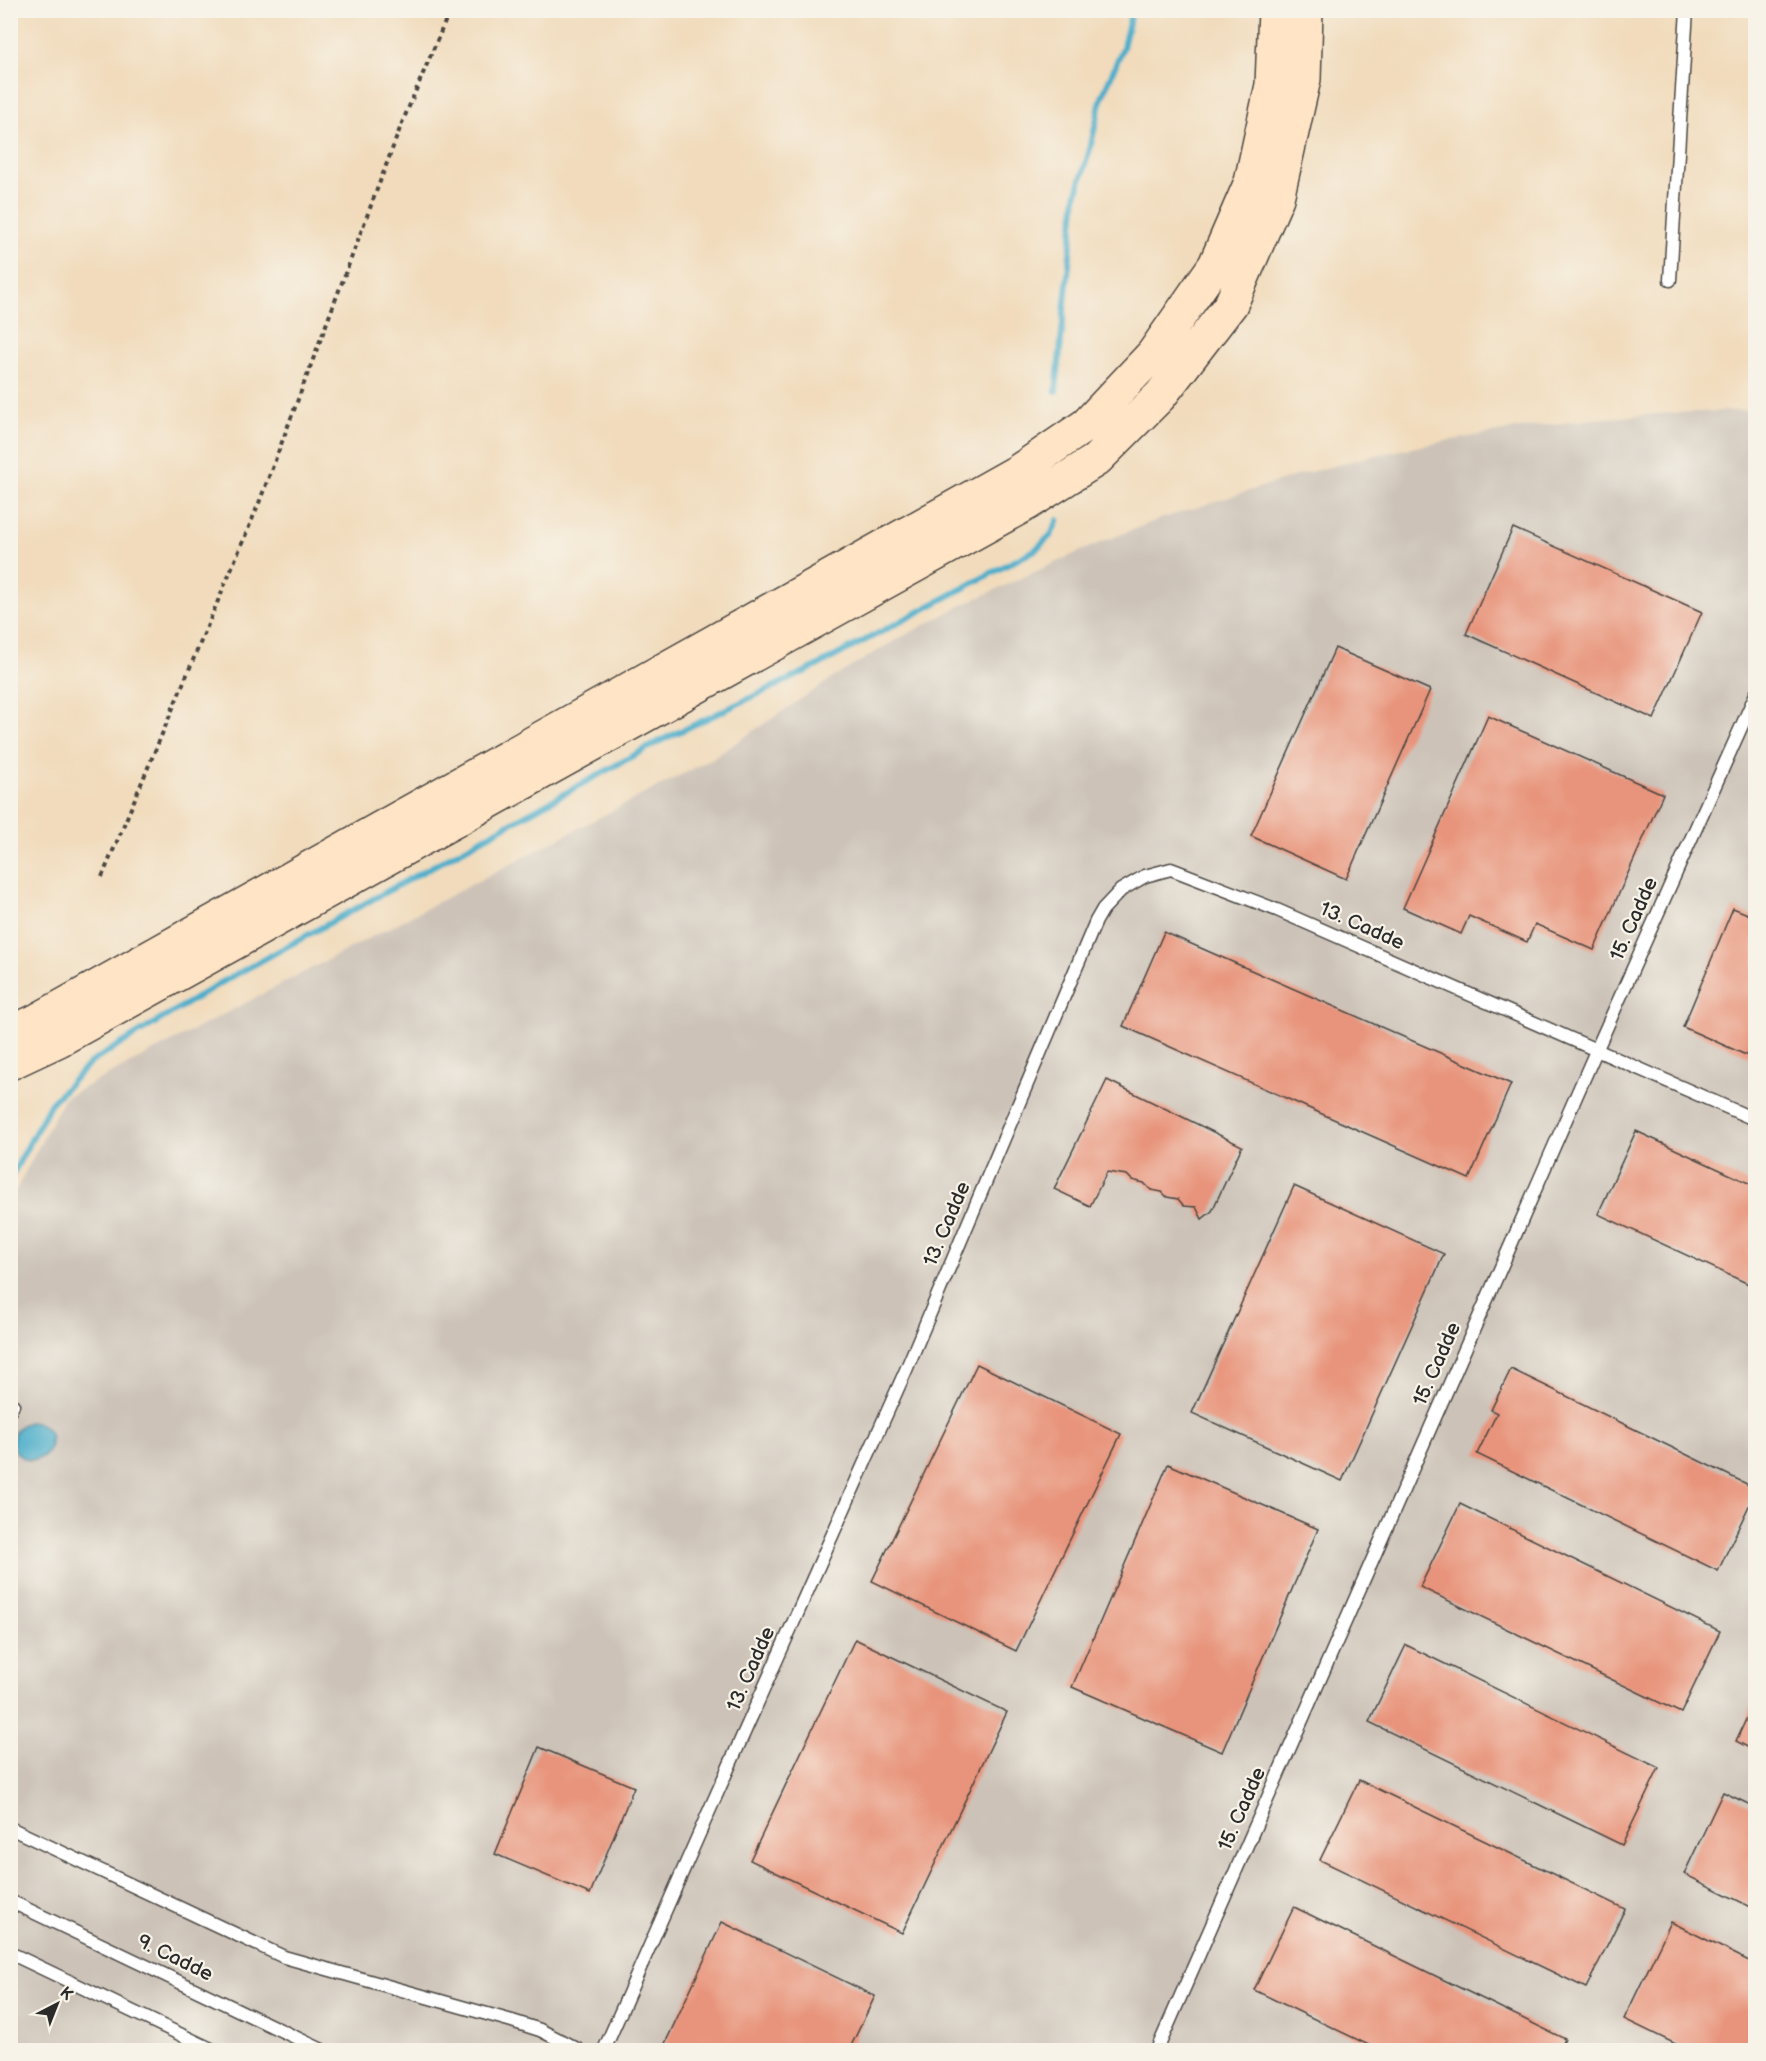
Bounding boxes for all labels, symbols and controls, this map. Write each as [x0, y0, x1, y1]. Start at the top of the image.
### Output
street label: 15. Cadde [1605, 873, 1663, 964]
street label: 13. Cadde [1316, 897, 1408, 955]
street label: 13. Cadde [918, 1178, 976, 1270]
street label: 15. Cadde [1408, 1318, 1466, 1409]
street label: 13. Cadde [722, 1623, 780, 1715]
street label: 15. Cadde [1213, 1763, 1271, 1854]
street label: 9. Cadde [133, 1929, 217, 1987]
north arrow [27, 1974, 87, 2034]
text: K [56, 1983, 77, 2005]

